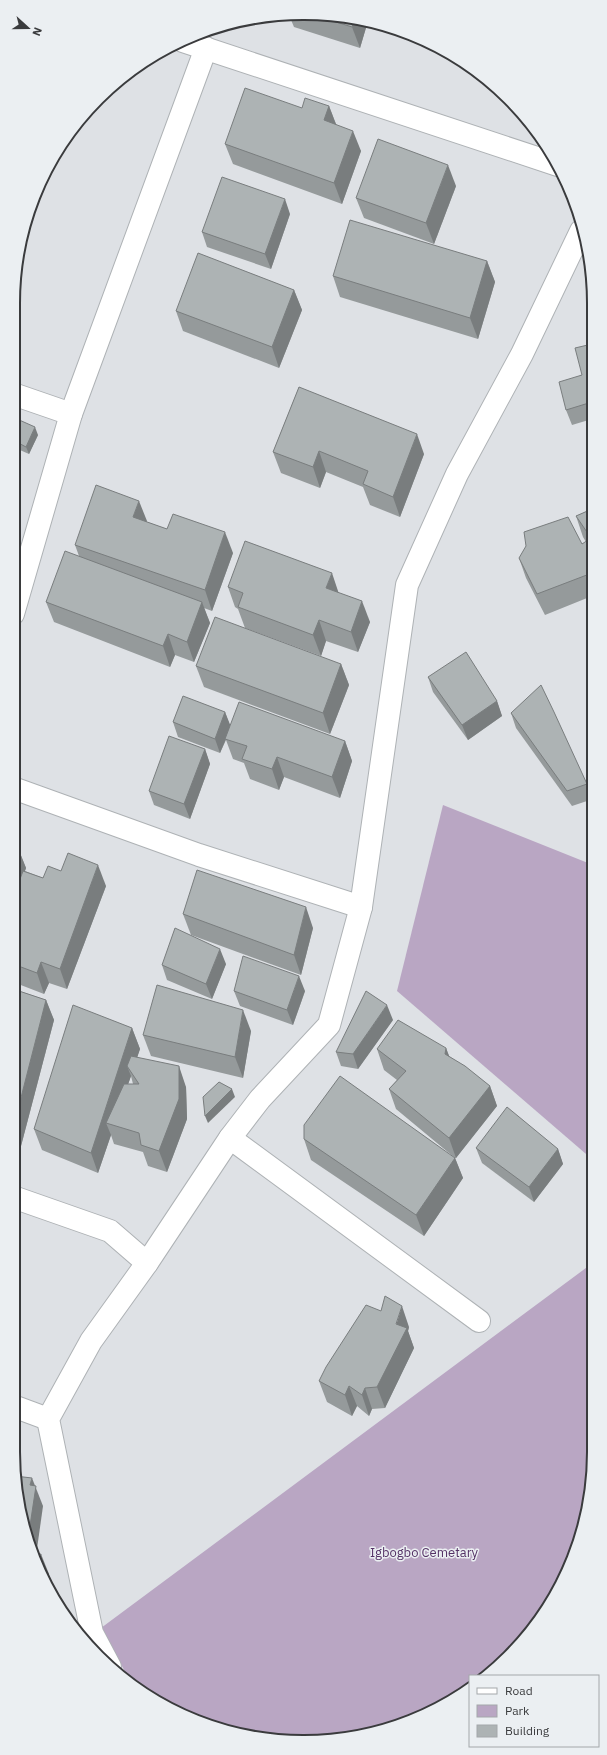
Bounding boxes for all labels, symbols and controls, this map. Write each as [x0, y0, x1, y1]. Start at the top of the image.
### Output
north arrow [8, 8, 48, 48]
text: N [29, 25, 45, 38]
park label: Igbogbo Cemetary [370, 1544, 479, 1561]
legend [469, 1675, 599, 1747]
text: Road [505, 1683, 533, 1698]
text: Park [505, 1703, 530, 1718]
text: Building [505, 1723, 550, 1738]

